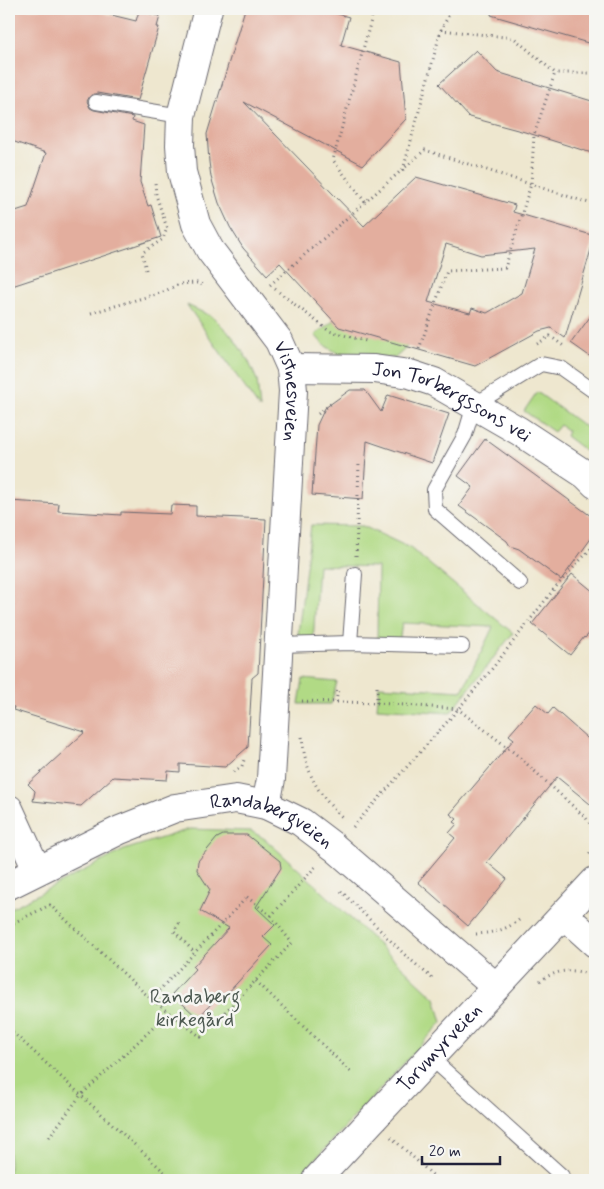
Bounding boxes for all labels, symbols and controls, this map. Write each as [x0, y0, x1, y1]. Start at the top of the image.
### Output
street label: Vistnesveien [267, 336, 307, 442]
street label: Jon Torbergssons vei [370, 355, 537, 449]
street label: Randabergveien [208, 785, 339, 855]
park label: Randaberg kirkegård [150, 984, 240, 1034]
street label: Torvmyrveien [391, 997, 488, 1098]
scale bar [422, 1134, 499, 1166]
text: 20 m [429, 1142, 461, 1162]

